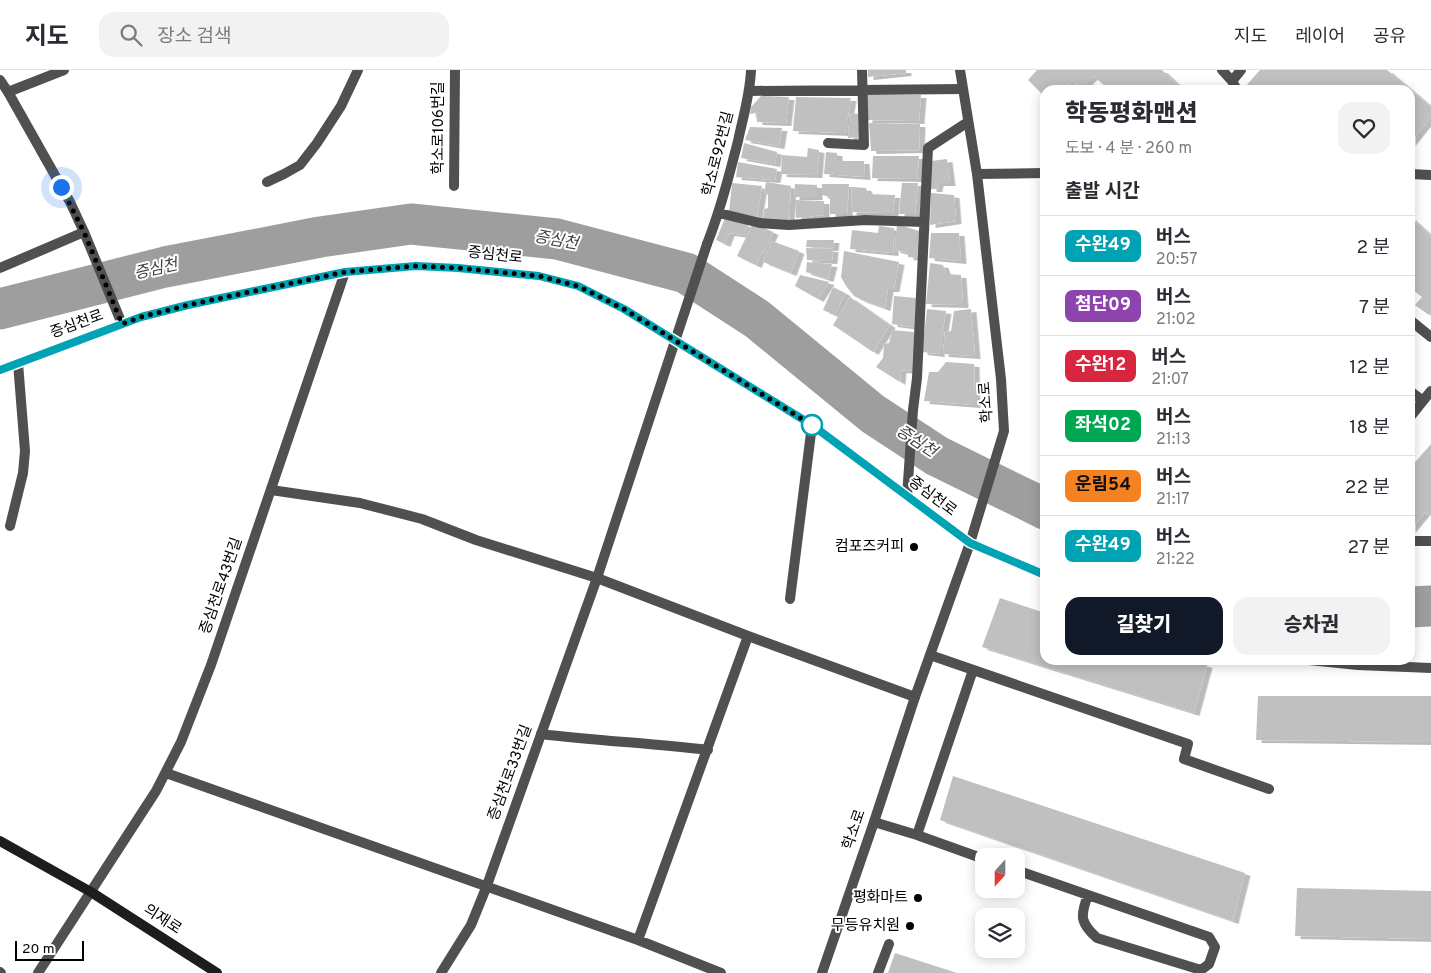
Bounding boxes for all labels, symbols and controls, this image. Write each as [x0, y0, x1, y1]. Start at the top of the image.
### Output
search box [99, 12, 449, 57]
icon: search [117, 21, 145, 49]
text: 지도 [25, 23, 69, 53]
text: 장소 검색 [157, 25, 232, 49]
text: 지도 [1234, 26, 1267, 49]
text: 레이어 [1295, 26, 1345, 49]
text: 공유 [1373, 26, 1406, 49]
street label: 학소로106번길 [429, 81, 449, 175]
text: 학동평화맨션 [1065, 100, 1197, 130]
button: heart [1338, 102, 1390, 154]
street label: 학소로92번길 [698, 109, 739, 199]
text: 도보 · 4 분 · 260 m [1065, 139, 1192, 159]
your location [49, 175, 74, 200]
text: 출발 시간 [1065, 180, 1140, 204]
text: 버스 [1156, 226, 1191, 250]
water label: 증심천 [533, 227, 582, 255]
text: 수완49 [1075, 234, 1131, 257]
text: 2 분 [1356, 236, 1390, 260]
street label: 증심천로 [467, 243, 524, 268]
text: 20:57 [1156, 250, 1198, 270]
water label: 증심천 [132, 255, 182, 285]
text: 버스 [1156, 286, 1191, 310]
text: 첨단09 [1075, 294, 1131, 317]
text: 7 분 [1359, 296, 1390, 320]
street label: 증심천로 [47, 306, 106, 343]
text: 21:02 [1156, 310, 1195, 330]
text: 버스 [1151, 346, 1186, 370]
text: 수완12 [1075, 354, 1126, 377]
text: 12 분 [1349, 356, 1390, 380]
text: 21:07 [1151, 370, 1189, 390]
street label: 학소로 [975, 381, 998, 423]
text: 버스 [1156, 406, 1191, 430]
unlabelled marker [801, 414, 823, 436]
text: 좌석02 [1075, 414, 1131, 437]
text: 18 분 [1349, 416, 1390, 440]
water label: 증심천 [892, 422, 942, 464]
text: 21:13 [1156, 430, 1191, 450]
text: 버스 [1156, 466, 1191, 490]
street label: 증심천로 [904, 472, 960, 521]
text: 운림54 [1075, 474, 1131, 497]
text: 22 분 [1345, 476, 1390, 500]
text: 21:17 [1156, 490, 1190, 510]
text: 버스 [1156, 526, 1191, 550]
text: 수완49 [1075, 534, 1131, 557]
street label: 증심천로43번길 [196, 535, 247, 637]
text: 27 분 [1347, 536, 1390, 560]
place label: 컴포즈커피 [835, 538, 904, 557]
marker: 컴포즈커피 [908, 541, 920, 553]
text: 21:22 [1156, 550, 1195, 570]
button: 길찾기 [1065, 597, 1223, 655]
button: 승차권 [1233, 597, 1390, 655]
street label: 증심천로33번길 [484, 722, 537, 824]
street label: 학소로 [838, 807, 871, 853]
north arrow [975, 848, 1025, 898]
map controls [975, 848, 1025, 958]
place label: 평화마트 [853, 889, 908, 908]
marker: 평화마트 [912, 892, 924, 904]
street label: 의재로 [139, 901, 185, 939]
button: layers [975, 908, 1025, 958]
place label: 무등유치원 [831, 917, 900, 936]
marker: 무등유치원 [904, 920, 916, 932]
scale bar [15, 938, 84, 961]
text: 20 m [22, 941, 55, 958]

